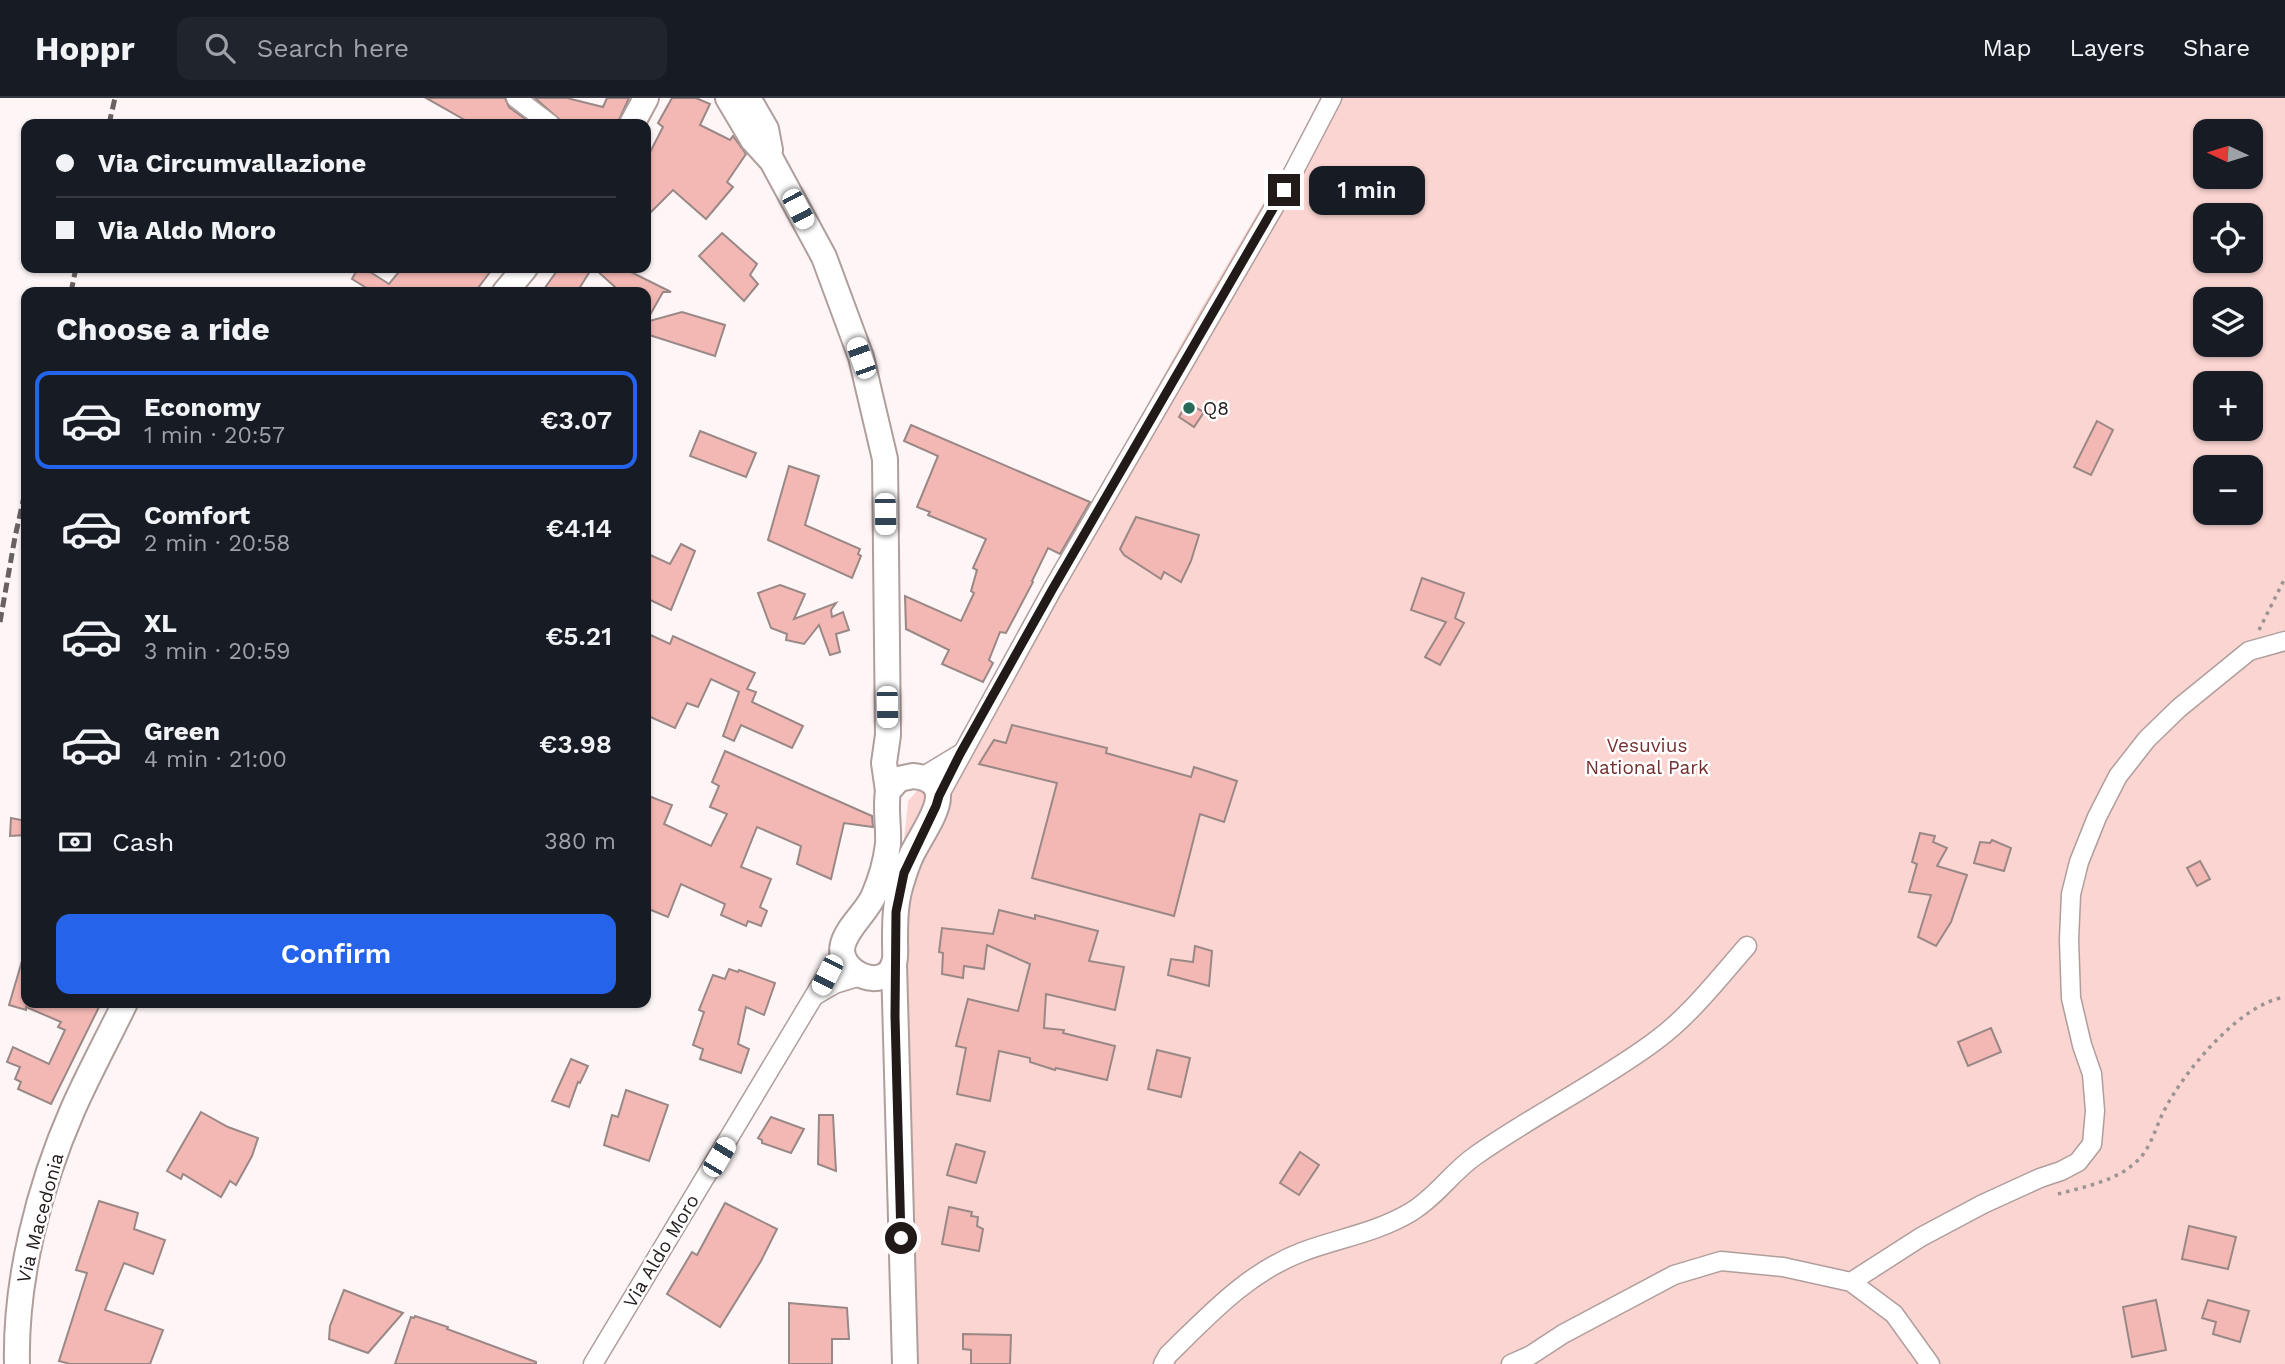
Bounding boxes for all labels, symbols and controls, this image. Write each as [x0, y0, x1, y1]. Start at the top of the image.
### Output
search box [177, 17, 667, 80]
text: Hoppr [35, 29, 135, 68]
icon: search [201, 29, 239, 67]
text: Search here [257, 33, 409, 63]
text: Map [1983, 34, 2031, 62]
text: Layers [2069, 34, 2145, 62]
text: Share [2183, 34, 2250, 62]
north arrow [2193, 119, 2263, 189]
map controls [2193, 119, 2263, 525]
text: Via Circumvallazione [98, 148, 366, 178]
callout: 1 min [1308, 166, 1424, 214]
route end [1268, 174, 1300, 206]
text: 1 min [1337, 177, 1397, 204]
car [779, 186, 818, 232]
button: locate [2193, 203, 2263, 273]
text: Via Aldo Moro [98, 215, 276, 245]
button: layers [2193, 287, 2263, 357]
text: Choose a ride [56, 310, 270, 348]
car [844, 335, 879, 381]
button: + [2193, 371, 2263, 441]
icon: car [60, 389, 123, 452]
text: Economy [144, 392, 261, 422]
place label: Q8 [1203, 397, 1229, 420]
marker: Q8 [1181, 400, 1197, 416]
text: €3.07 [540, 405, 612, 435]
text: 1 min · 20:57 [144, 422, 285, 449]
button: − [2193, 455, 2263, 525]
car [875, 493, 896, 535]
icon: car [60, 497, 123, 560]
text: Comfort [144, 500, 250, 530]
text: €4.14 [546, 513, 612, 543]
text: 2 min · 20:58 [144, 530, 291, 557]
icon: car [60, 605, 123, 668]
text: XL [144, 608, 177, 638]
text: €5.21 [545, 621, 612, 651]
text: 3 min · 20:59 [144, 638, 291, 665]
car [877, 686, 898, 728]
icon: car [60, 713, 123, 776]
text: Green [144, 716, 220, 746]
text: €3.98 [539, 729, 612, 759]
park label: Vesuvius National Park [1585, 734, 1709, 779]
text: 4 min · 21:00 [144, 746, 287, 773]
icon: cash [56, 823, 94, 861]
text: Cash [112, 827, 174, 857]
text: 380 m [544, 828, 616, 855]
button: Confirm [56, 914, 616, 994]
car [809, 952, 846, 998]
car [700, 1134, 739, 1180]
street label: Via Macedonia [12, 1150, 68, 1285]
street label: Via Aldo Moro [618, 1190, 704, 1312]
route start [885, 1222, 917, 1254]

